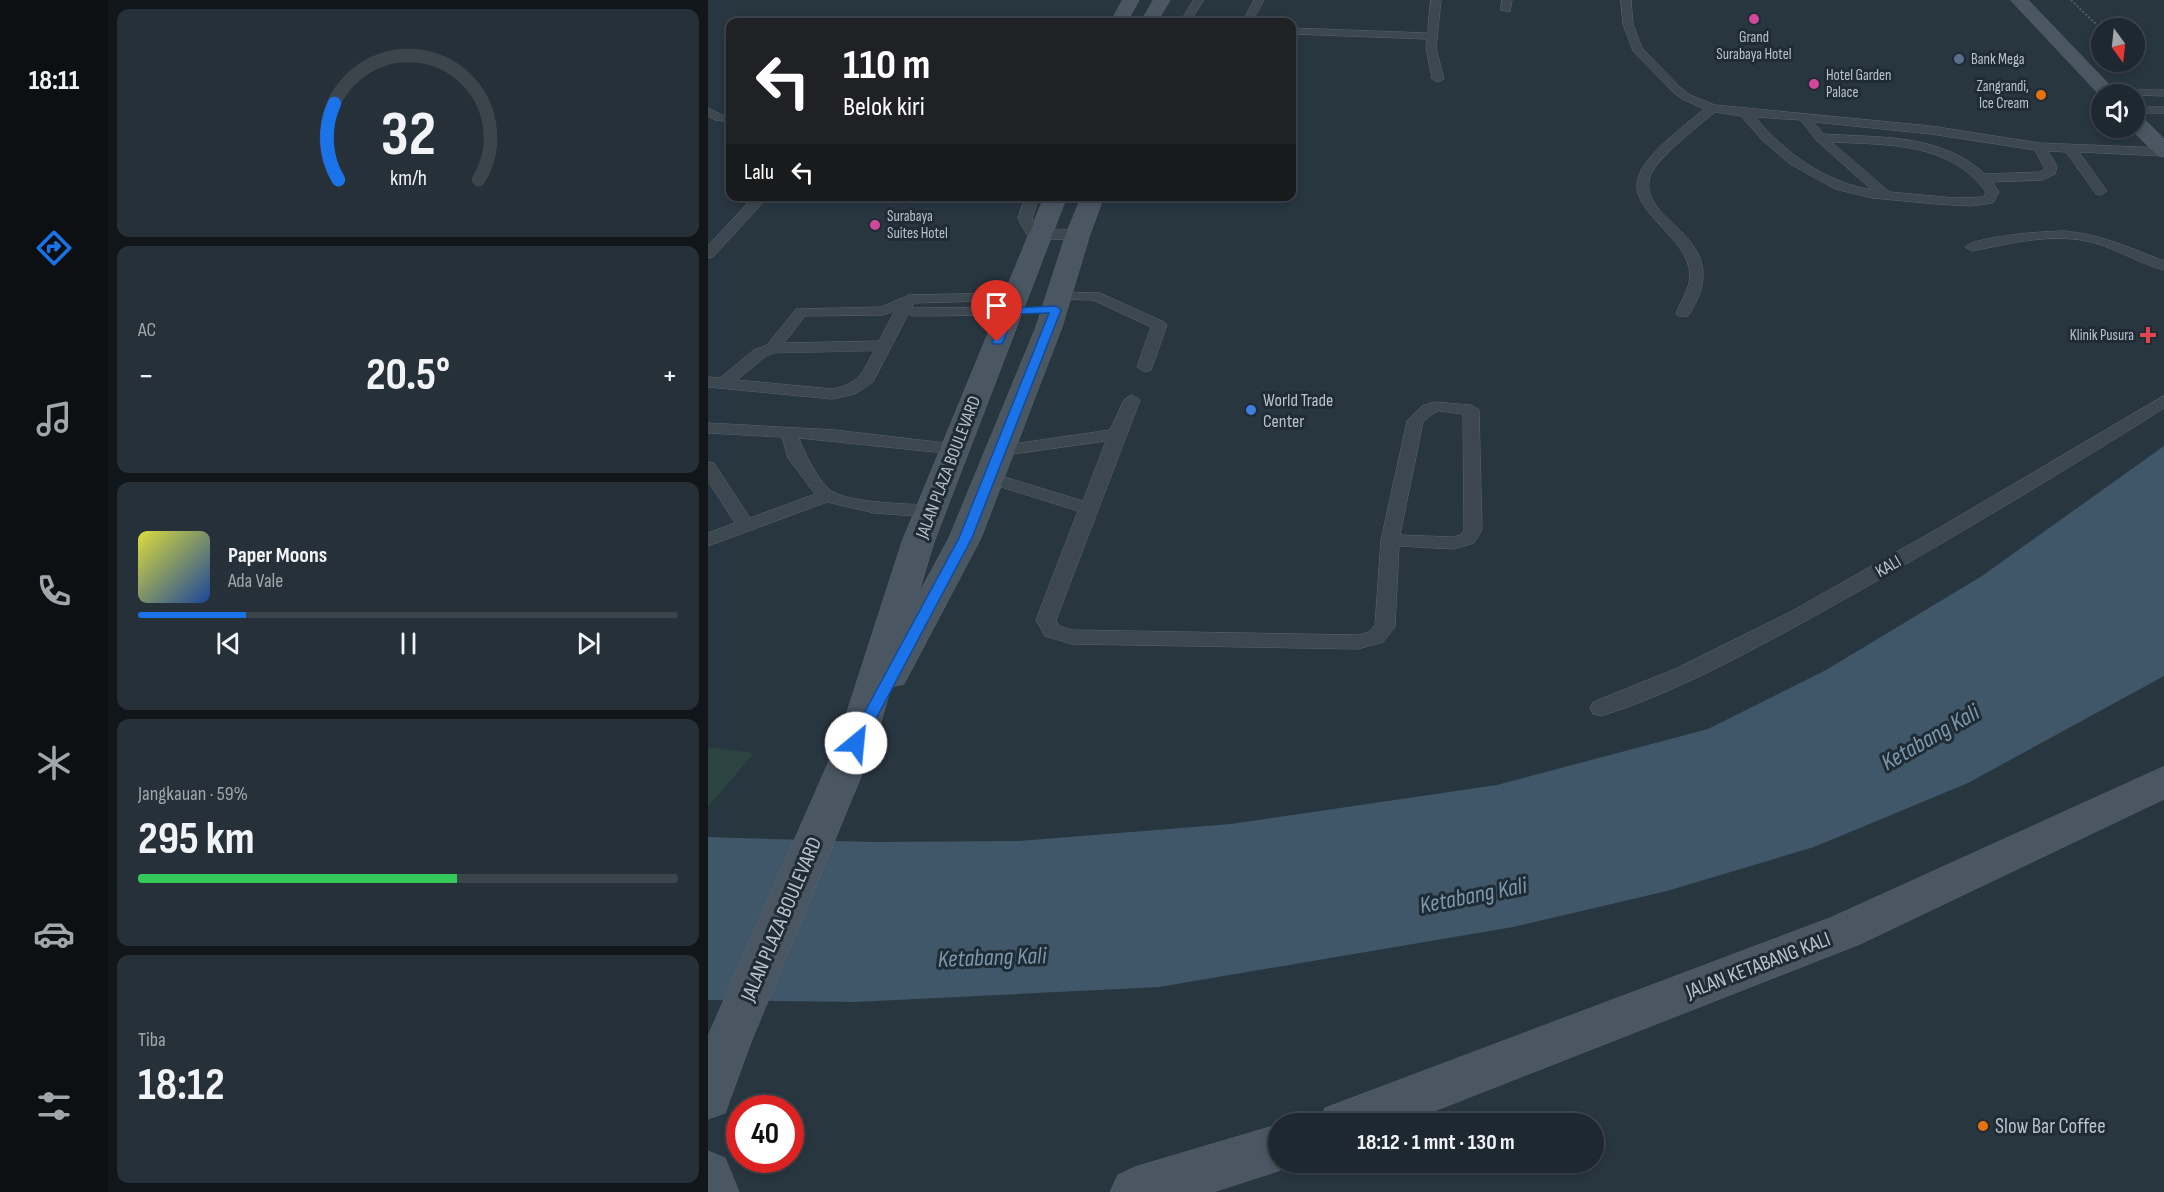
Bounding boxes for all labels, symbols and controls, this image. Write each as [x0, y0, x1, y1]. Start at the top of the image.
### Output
marker: Grand Surabaya Hotel [1747, 12, 1761, 26]
north arrow [2091, 18, 2145, 72]
map controls [2091, 18, 2145, 138]
place label: Grand Surabaya Hotel [1716, 28, 1792, 64]
text: 110 m [843, 40, 930, 91]
icon: left [744, 42, 822, 120]
place label: Bank Mega [1971, 50, 2025, 69]
marker: Bank Mega [1952, 52, 1966, 66]
text: 18:11 [29, 65, 79, 97]
place label: Hotel Garden Palace [1826, 66, 1891, 102]
marker: Hotel Garden Palace [1807, 77, 1821, 91]
place label: Zangrandi, Ice Cream [1977, 77, 2029, 113]
button: sound [2091, 84, 2145, 138]
marker: Zangrandi, Ice Cream [2034, 88, 2048, 102]
text: Belok kiri [843, 91, 925, 123]
text: 32 [380, 98, 436, 173]
icon: left [786, 156, 819, 189]
text: Lalu [744, 159, 774, 186]
text: km/h [389, 166, 427, 191]
place label: Surabaya Suites Hotel [887, 207, 948, 243]
marker: Surabaya Suites Hotel [868, 218, 882, 232]
icon: directions [33, 227, 75, 269]
pin [971, 280, 1022, 342]
icon: arrive [980, 289, 1013, 322]
text: AC [138, 318, 156, 342]
place label: Klinik Pusura [2070, 326, 2134, 345]
marker: Klinik Pusura [2139, 326, 2157, 344]
text: 20.5° [366, 348, 450, 403]
text: − [138, 356, 154, 396]
text: + [662, 356, 678, 396]
place label: World Trade Center [1263, 390, 1333, 432]
street label: JALAN PLAZA BOULEVARD [911, 393, 985, 542]
icon: music [33, 398, 75, 440]
marker: World Trade Center [1244, 403, 1258, 417]
text: Paper Moons [228, 542, 327, 569]
street label: KALI [1872, 551, 1905, 582]
text: Ada Vale [228, 569, 283, 593]
icon: phone [33, 570, 75, 612]
icon: previous [212, 627, 245, 660]
icon: pause [392, 627, 425, 660]
icon: next [572, 627, 605, 660]
water label: Ketabang Kali [1876, 697, 1985, 777]
position arrow [824, 711, 888, 775]
icon: climate [33, 742, 75, 784]
text: Jangkauan · 59% [138, 782, 248, 806]
text: 295 km [138, 812, 255, 867]
street label: JALAN PLAZA BOULEVARD [735, 833, 827, 1006]
water label: Ketabang Kali [1417, 871, 1530, 920]
icon: car [33, 913, 75, 955]
street label: JALAN KETABANG KALI [1682, 926, 1834, 1005]
water label: Ketabang Kali [937, 941, 1047, 974]
text: Tiba [138, 1028, 166, 1052]
text: 18:12 [138, 1058, 225, 1113]
icon: filters [33, 1085, 75, 1127]
speed limit sign: 40 [726, 1095, 804, 1173]
place label: Slow Bar Coffee [1995, 1114, 2106, 1139]
marker: Slow Bar Coffee [1976, 1119, 1990, 1133]
text: 18:12 · 1 mnt · 130 m [1357, 1129, 1515, 1156]

